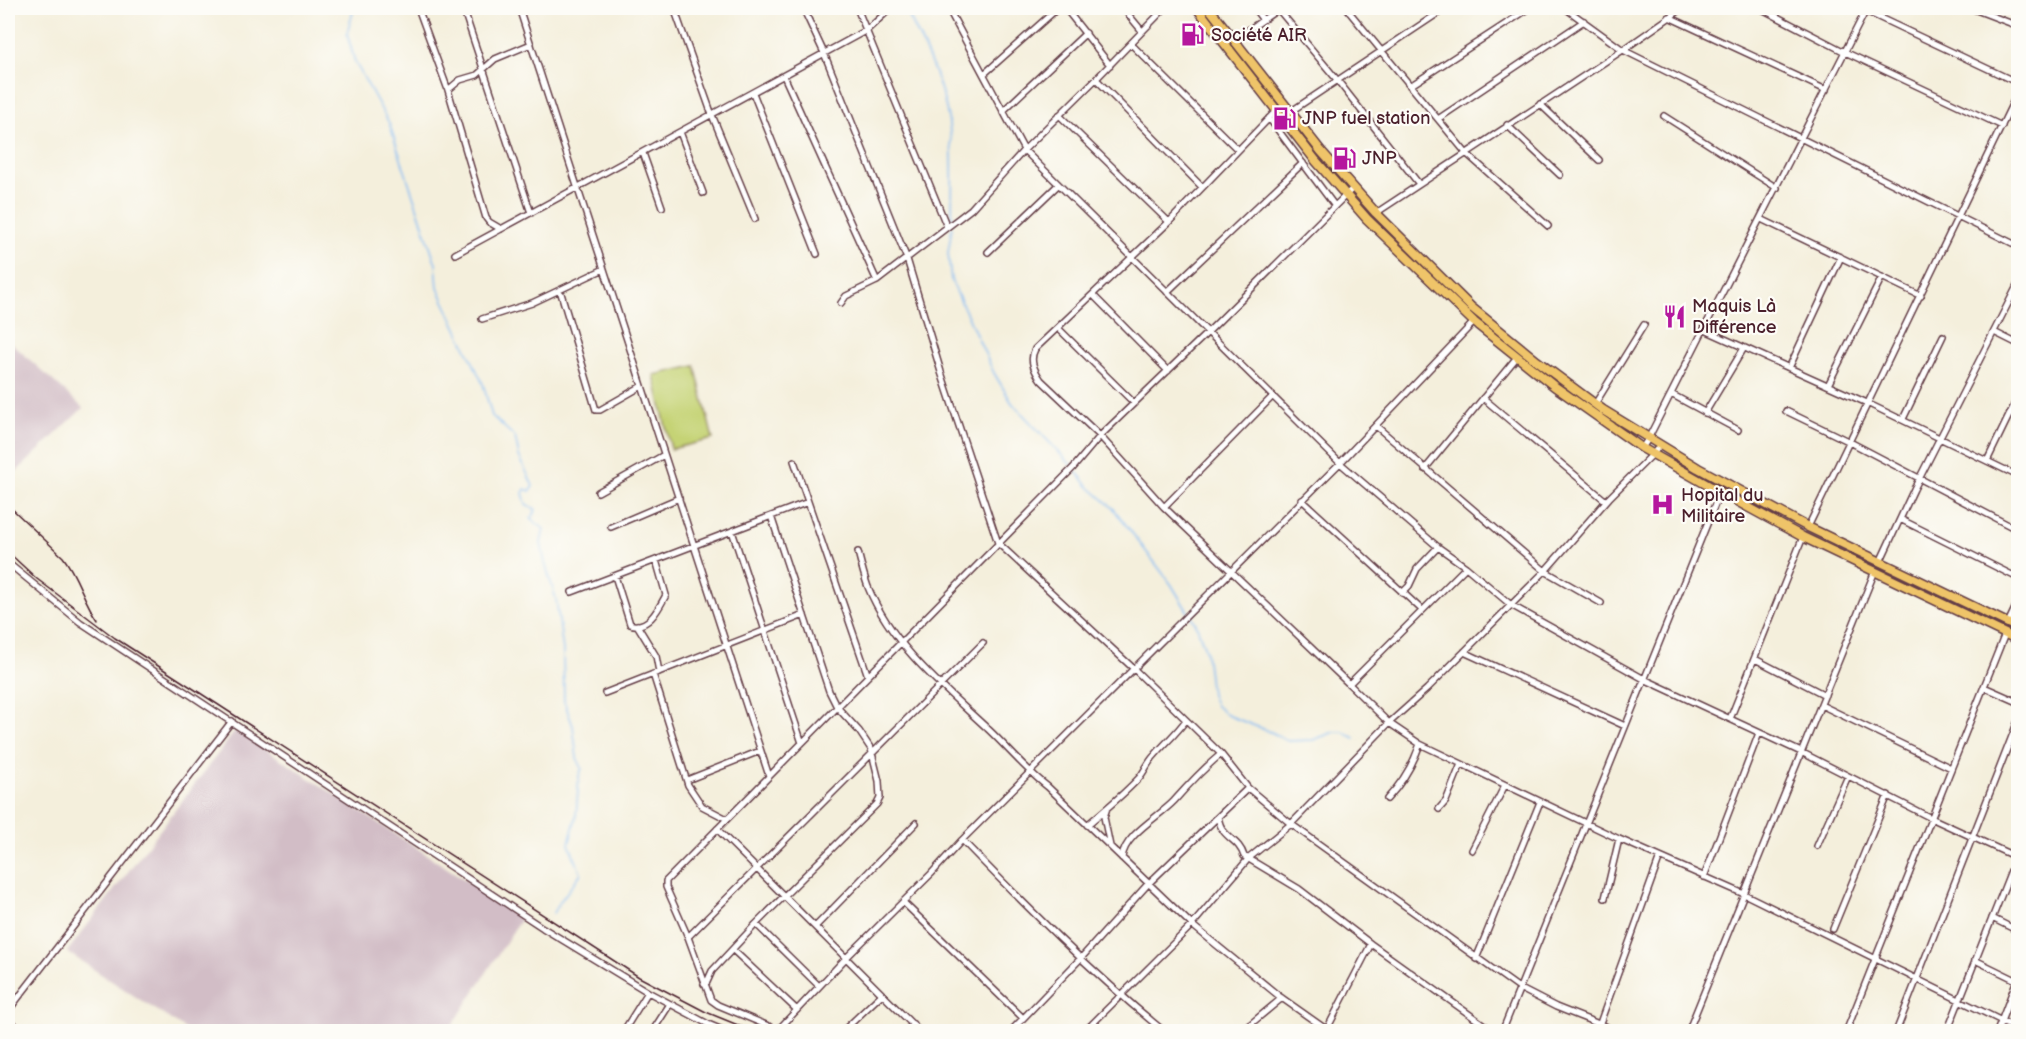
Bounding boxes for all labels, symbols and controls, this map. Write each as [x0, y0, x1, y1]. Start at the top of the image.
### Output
fuel station icon: Société AIR [1180, 22, 1206, 48]
place label: Société AIR [1211, 25, 1307, 46]
fuel station icon: JNP fuel station [1271, 105, 1297, 131]
place label: JNP fuel station [1302, 108, 1430, 129]
fuel station icon: JNP [1331, 145, 1357, 171]
place label: JNP [1362, 148, 1397, 169]
place label: Maquis Là Différence [1692, 296, 1777, 338]
restaurant icon: Maquis Là Différence [1661, 303, 1687, 329]
place label: Hopital du Militaire [1681, 485, 1763, 527]
hospital icon: Hopital du Militaire [1650, 492, 1676, 518]

